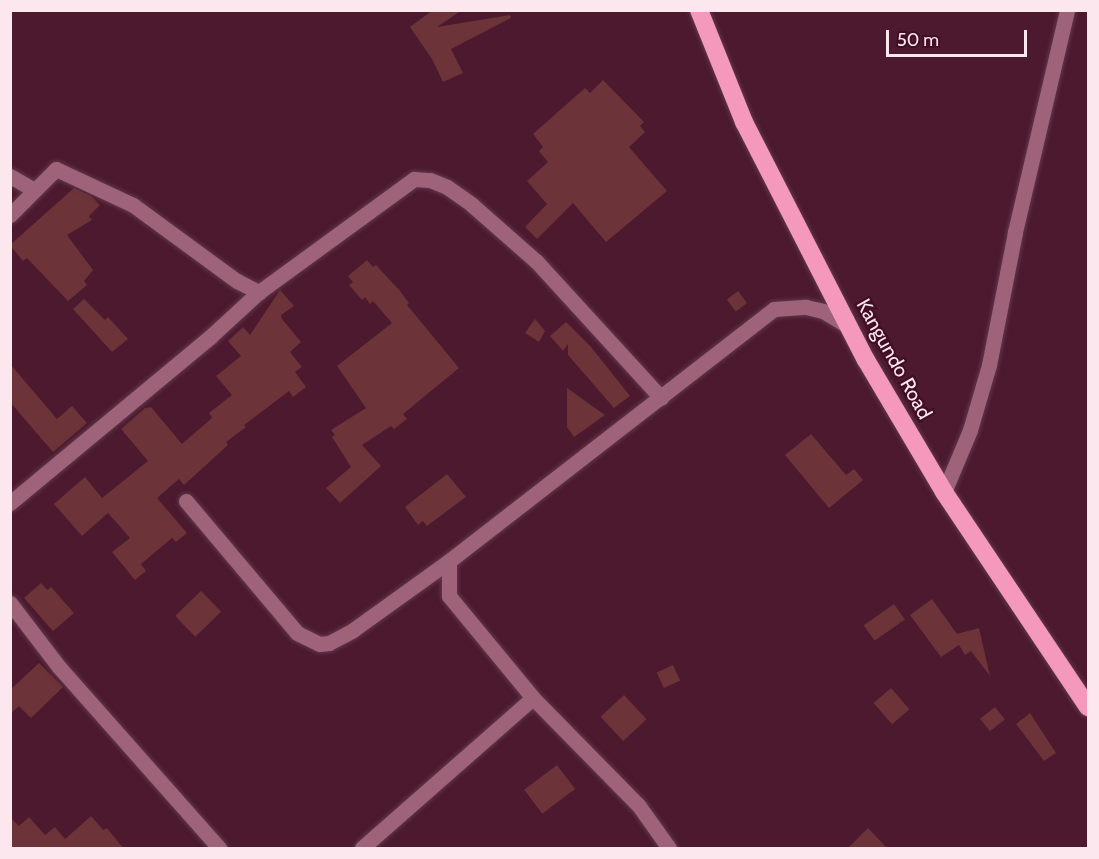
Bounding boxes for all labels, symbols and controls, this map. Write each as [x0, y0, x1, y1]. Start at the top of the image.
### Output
scale bar [889, 18, 1030, 56]
text: 50 m [897, 29, 939, 51]
street label: Kangundo Road [851, 295, 937, 423]

